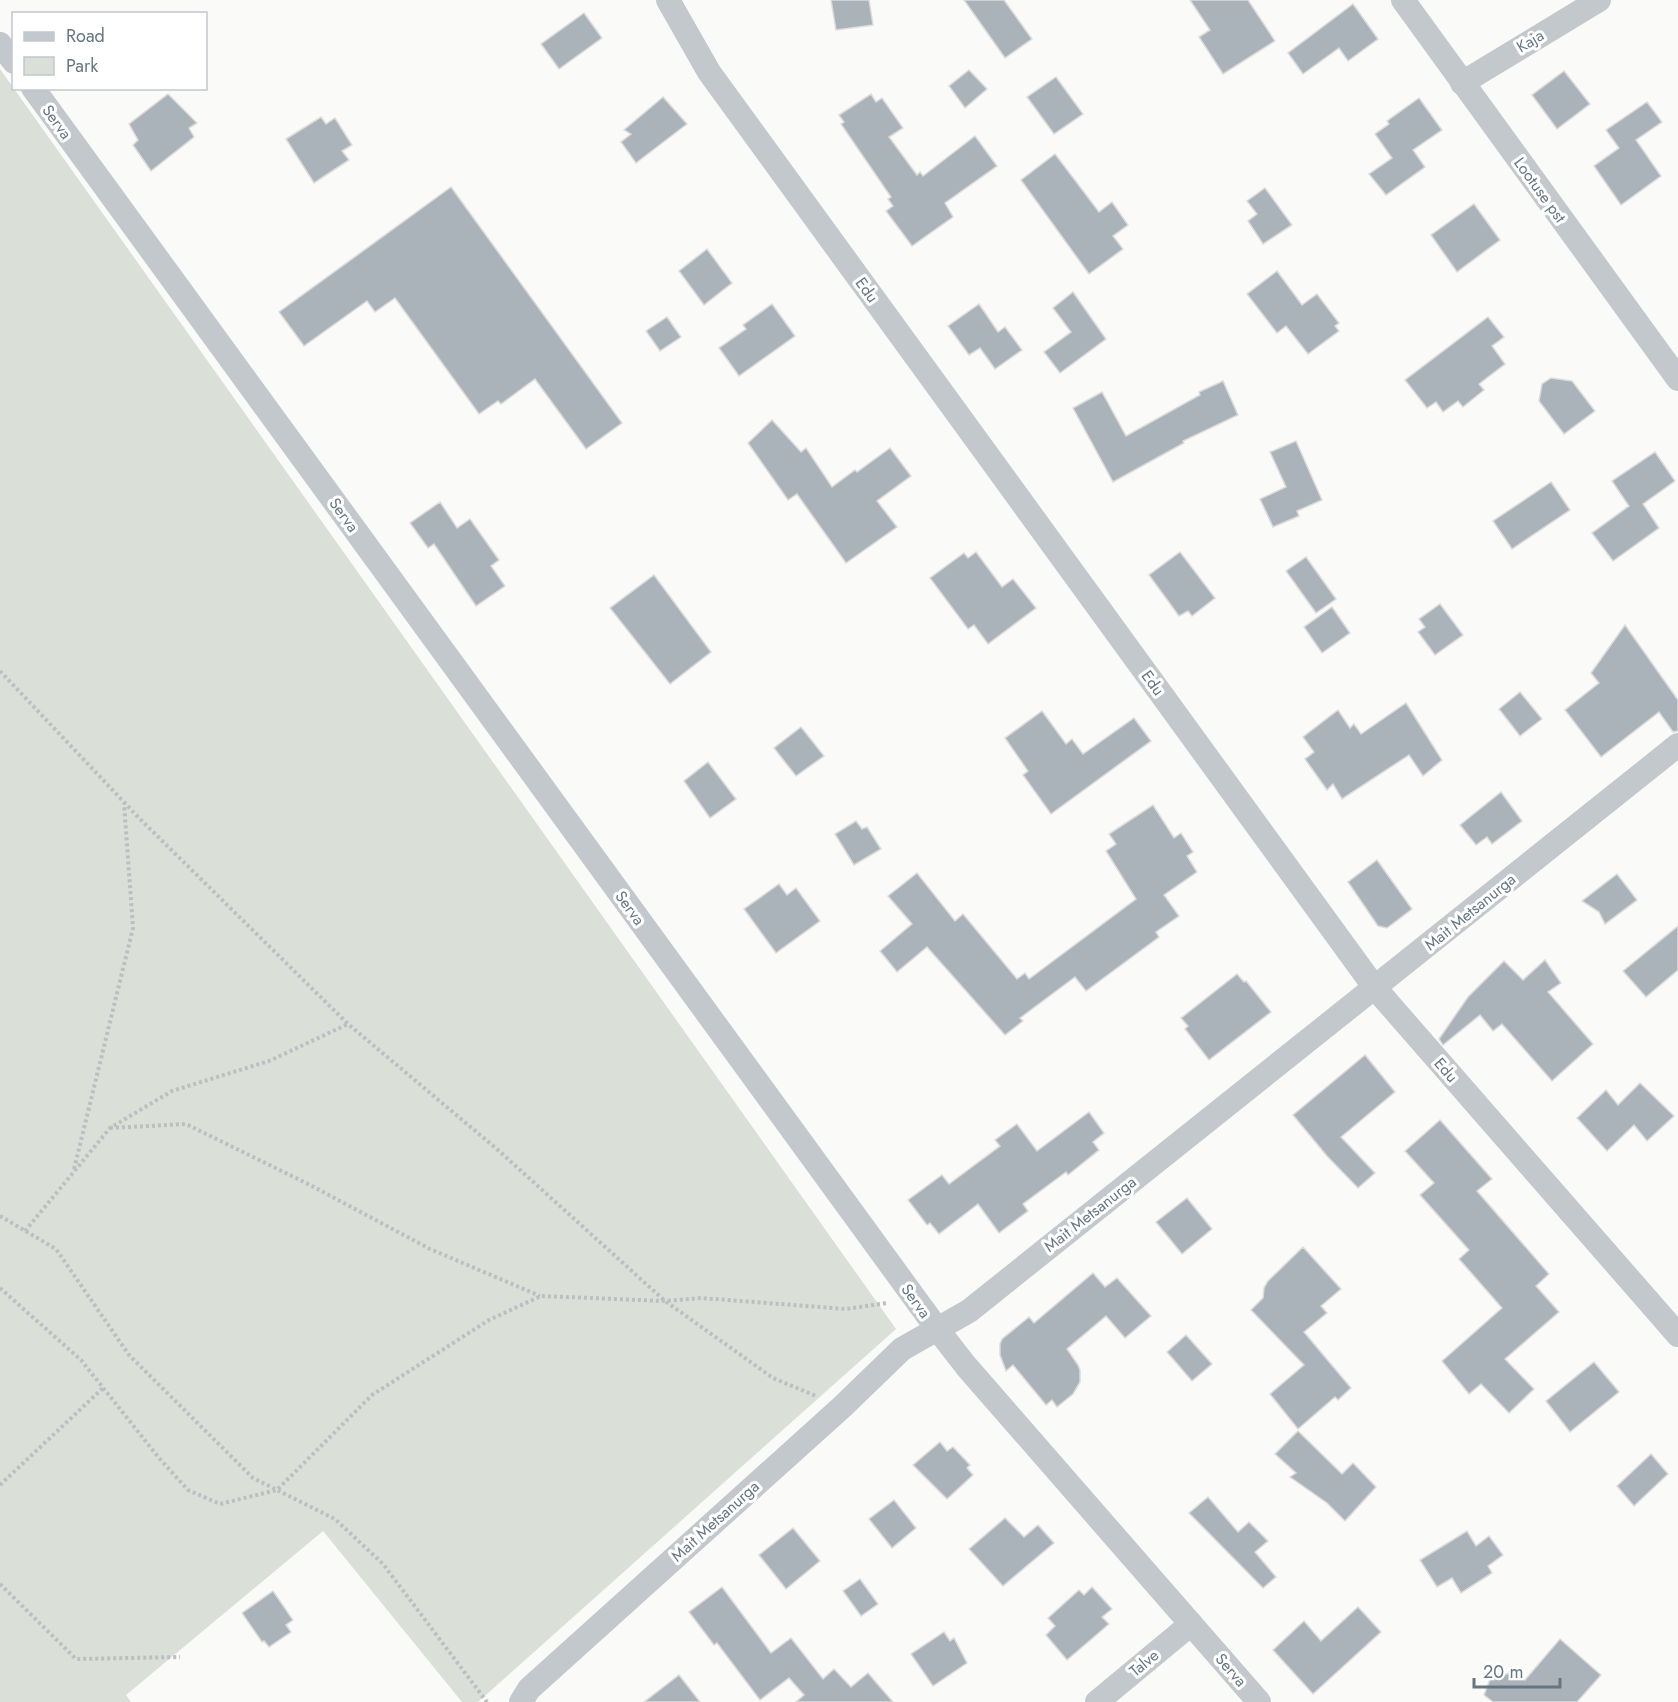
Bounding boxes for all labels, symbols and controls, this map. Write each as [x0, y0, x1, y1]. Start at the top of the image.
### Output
legend [12, 12, 207, 90]
text: Road [66, 23, 105, 49]
street label: Kaja [1512, 24, 1548, 58]
text: Park [66, 53, 98, 79]
street label: Serva [37, 100, 77, 144]
street label: Lootuse pst [1508, 153, 1572, 228]
street label: Edu [850, 273, 884, 307]
street label: Serva [324, 493, 364, 537]
street label: Edu [1136, 666, 1170, 700]
street label: Mait Metsanurga [1419, 868, 1521, 956]
street label: Serva [610, 886, 650, 930]
street label: Edu [1429, 1053, 1463, 1087]
street label: Mait Metsanurga [1039, 1171, 1141, 1257]
street label: Serva [896, 1279, 936, 1323]
street label: Mait Metsanurga [666, 1475, 764, 1567]
street label: Talve [1124, 1644, 1164, 1682]
street label: Serva [1210, 1648, 1252, 1692]
scale bar [1474, 1651, 1560, 1689]
text: 20 m [1483, 1659, 1523, 1685]

